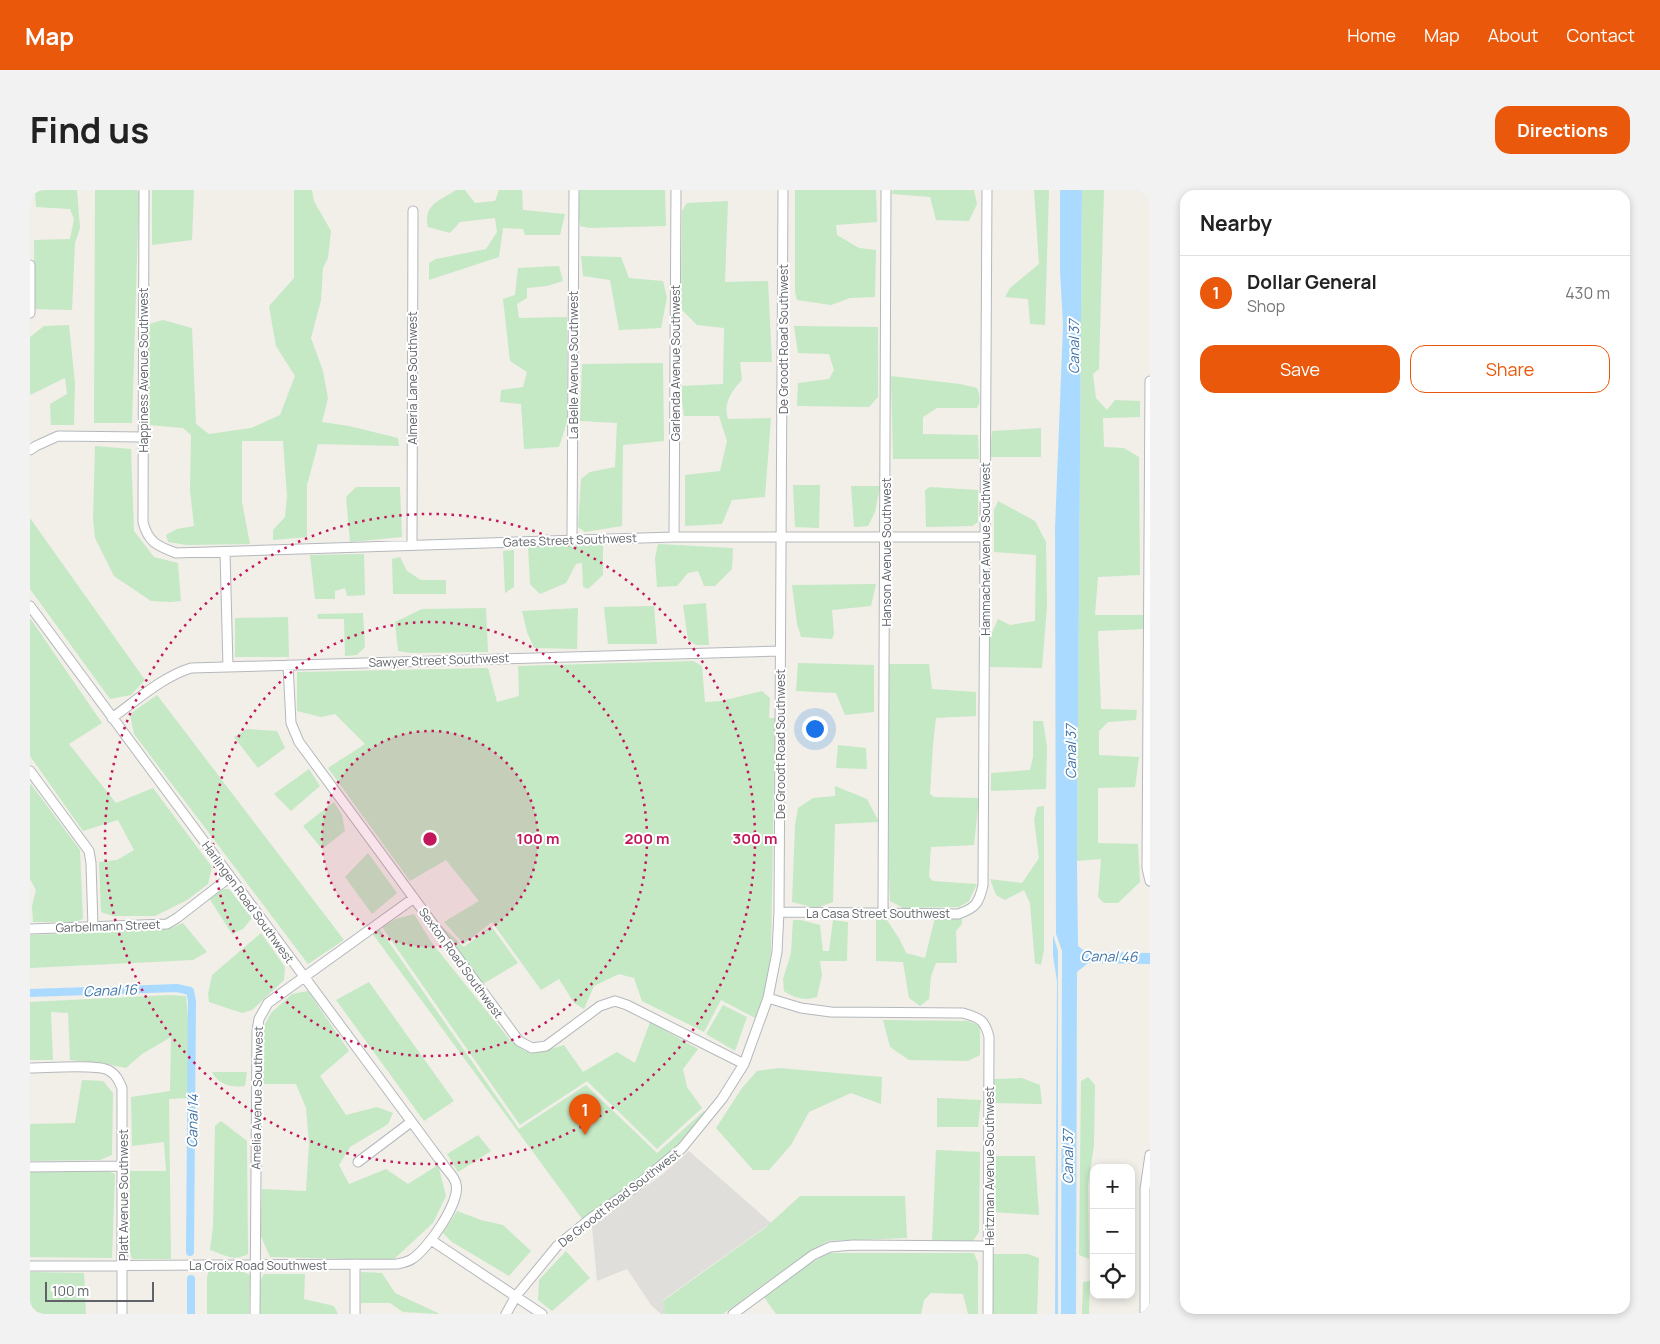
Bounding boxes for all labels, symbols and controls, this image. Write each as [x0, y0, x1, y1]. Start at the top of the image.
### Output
text: Map [25, 19, 74, 52]
text: Home [1347, 23, 1396, 47]
text: Map [1424, 23, 1460, 47]
text: About [1488, 23, 1538, 47]
text: Contact [1566, 23, 1635, 47]
text: Find us [30, 106, 149, 154]
button: Directions [1495, 106, 1630, 154]
text: Nearby [1200, 209, 1272, 237]
street label: De Groodt Road Southwest [775, 264, 792, 414]
text: Dollar General [1247, 269, 1377, 295]
text: 1 [1212, 282, 1220, 304]
text: 430 m [1565, 282, 1610, 304]
street label: Garlenda Avenue Southwest [667, 285, 684, 441]
street label: Happiness Avenue Southwest [135, 287, 152, 453]
street label: La Belle Avenue Southwest [565, 290, 582, 439]
text: Shop [1247, 295, 1285, 317]
street label: Almeria Lane Southwest [404, 311, 421, 445]
water label: Canal 37 [1064, 318, 1083, 374]
button: Save [1200, 345, 1400, 393]
button: Share [1410, 345, 1610, 393]
street label: Hammacher Avenue Southwest [977, 462, 994, 636]
street label: Hanson Avenue Southwest [878, 477, 895, 627]
street label: Gates Street Southwest [503, 529, 637, 551]
street label: Sawyer Street Southwest [368, 649, 510, 671]
street label: De Groodt Road Southwest [772, 669, 789, 819]
your location [802, 716, 828, 742]
water label: Canal 37 [1061, 723, 1080, 779]
text: 100 m [517, 828, 559, 849]
text: 200 m [624, 828, 670, 849]
text: 300 m [733, 828, 777, 849]
centre of rings [421, 830, 439, 848]
street label: Harlingen Road Southwest [198, 838, 298, 967]
street label: Sexton Road Southwest [415, 904, 507, 1022]
street label: La Casa Street Southwest [806, 905, 950, 922]
street label: Garbelmann Street [55, 916, 161, 936]
water label: Canal 46 [1080, 946, 1139, 966]
water label: Canal 16 [83, 980, 139, 1000]
street label: Amelia Avenue Southwest [247, 1026, 267, 1170]
street label: Heitzman Avenue Southwest [981, 1086, 998, 1246]
water label: Canal 14 [182, 1093, 202, 1148]
pin: 1 [569, 1094, 601, 1135]
water label: Canal 37 [1058, 1128, 1077, 1184]
street label: Platt Avenue Southwest [115, 1129, 132, 1261]
street label: De Groodt Road Southwest [555, 1145, 684, 1251]
map controls [1090, 1164, 1135, 1299]
button: + [1090, 1164, 1135, 1209]
button: − [1090, 1209, 1135, 1254]
button: locate [1090, 1254, 1135, 1299]
street label: La Croix Road Southwest [189, 1257, 327, 1274]
scale bar [45, 1279, 154, 1302]
text: 100 m [52, 1281, 89, 1300]

